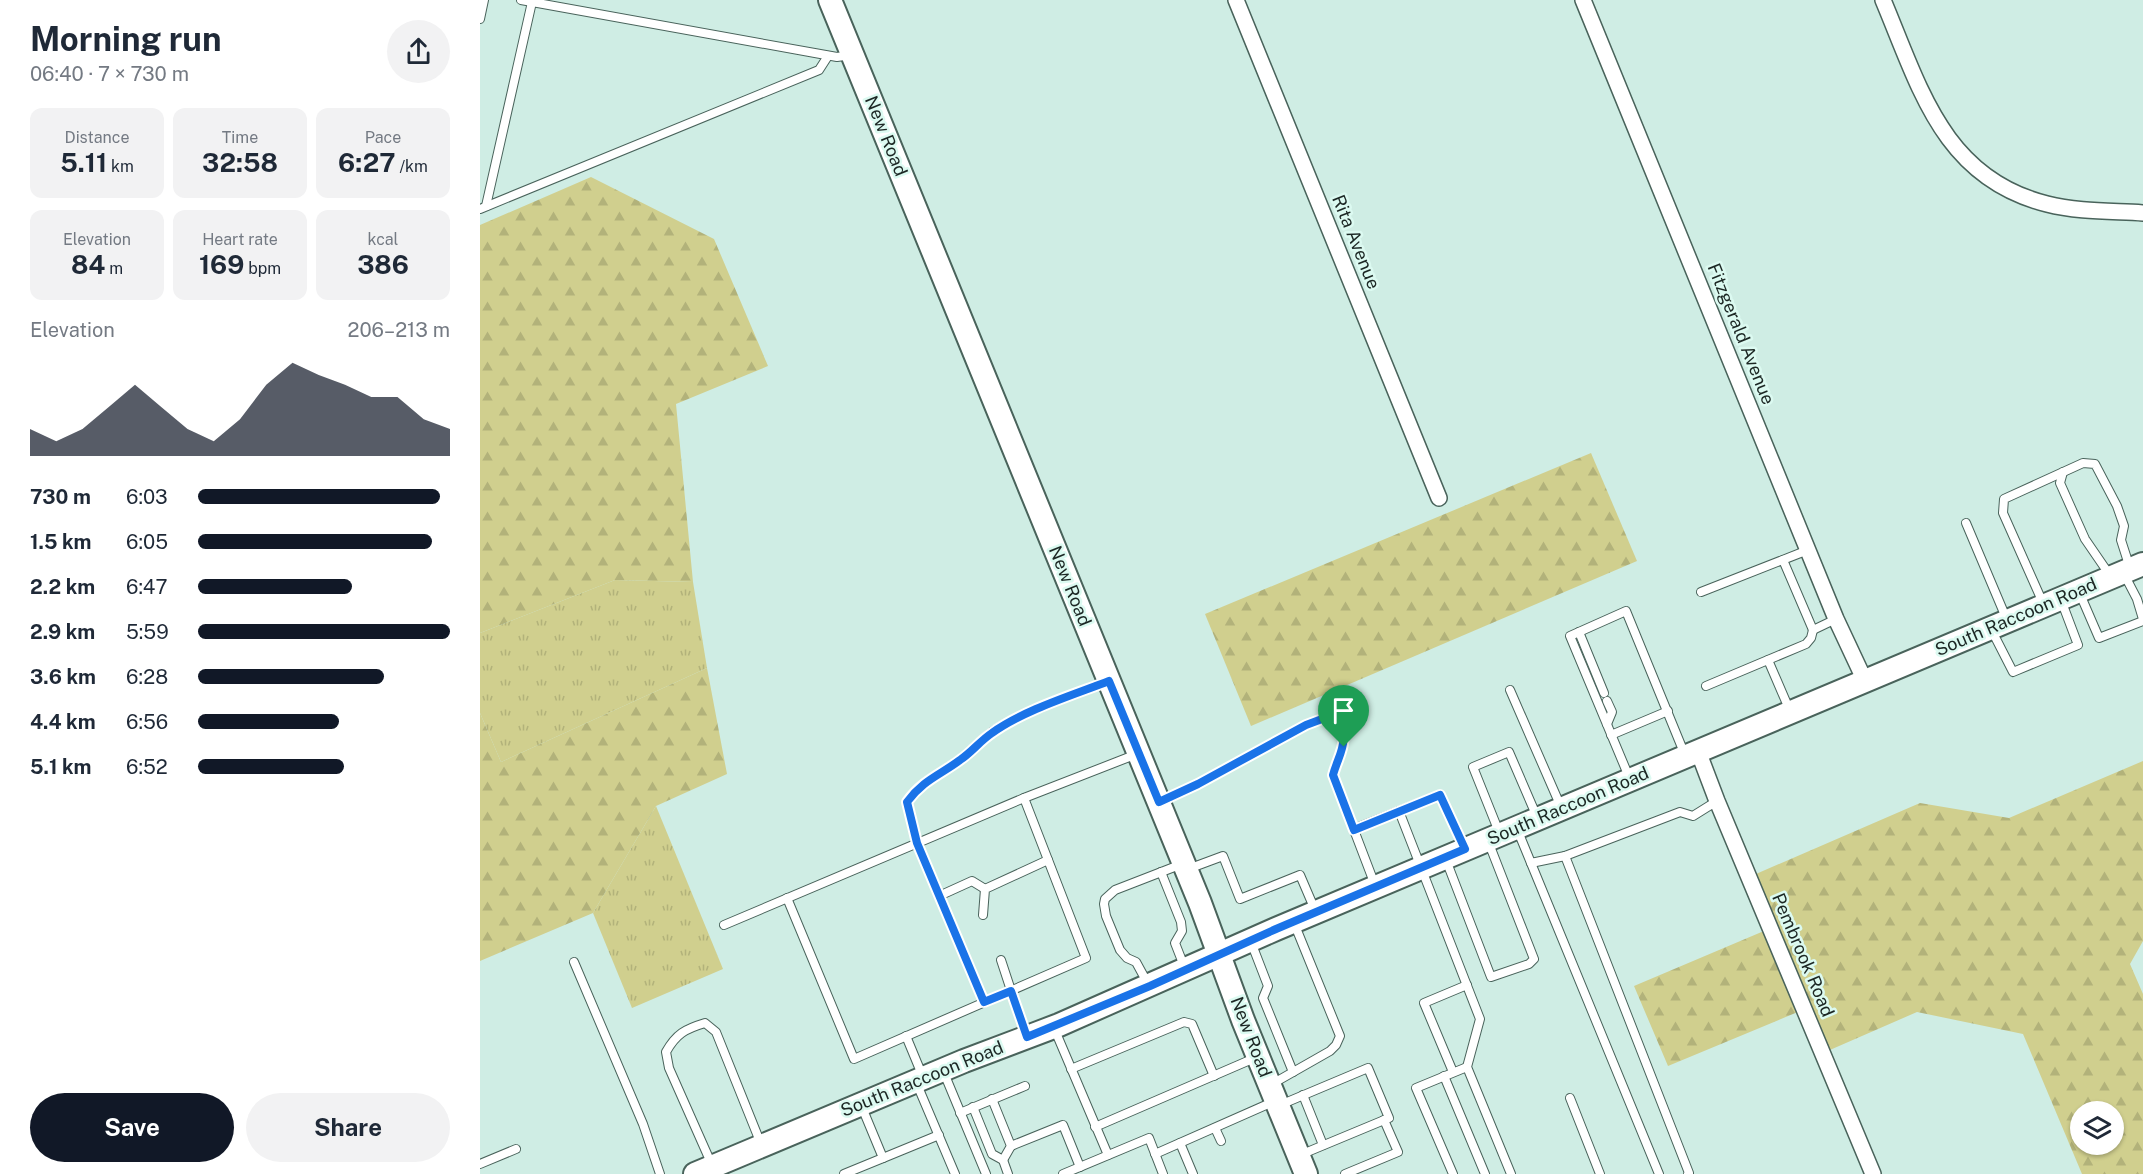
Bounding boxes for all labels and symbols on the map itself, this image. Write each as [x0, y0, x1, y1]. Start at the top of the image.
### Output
street label: New Road [861, 93, 912, 179]
street label: Rita Avenue [1328, 192, 1385, 292]
street label: Fitzgerald Avenue [1704, 260, 1779, 407]
street label: New Road [1045, 543, 1096, 629]
street label: South Raccoon Road [1932, 573, 2100, 660]
pin [1318, 685, 1369, 747]
street label: South Raccoon Road [1484, 762, 1652, 849]
street label: Pembrook Road [1768, 890, 1839, 1020]
street label: New Road [1227, 994, 1276, 1080]
street label: South Raccoon Road [837, 1036, 1006, 1121]

